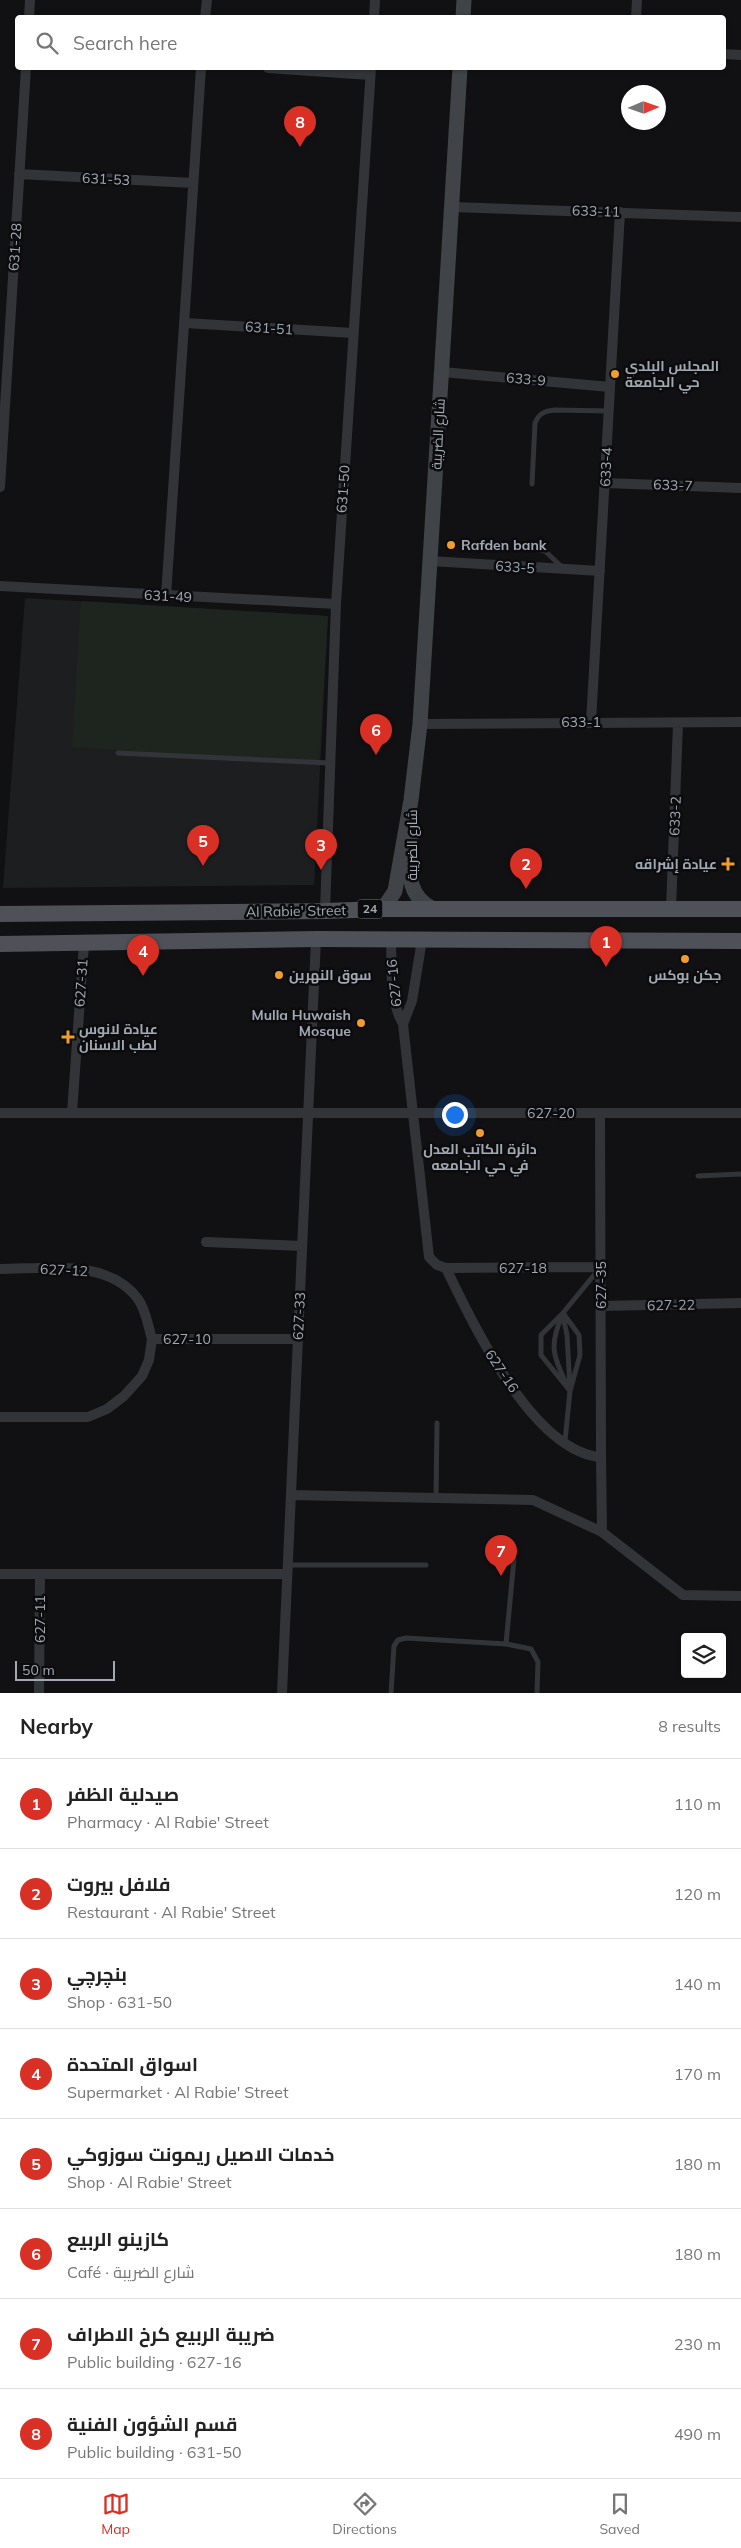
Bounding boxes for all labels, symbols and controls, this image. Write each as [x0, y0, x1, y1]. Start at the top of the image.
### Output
search box [15, 15, 726, 70]
icon: search [33, 29, 61, 57]
text: Search here [73, 31, 177, 55]
north arrow [621, 85, 666, 130]
pin: 8 [284, 106, 316, 147]
street label: 631-53 [82, 169, 130, 189]
street label: 633-11 [572, 201, 620, 221]
street label: 631-28 [4, 222, 26, 272]
street label: 631-51 [244, 317, 294, 339]
place label: المجلس البلدي حي الجامعة [625, 357, 719, 394]
street label: 633-9 [505, 368, 547, 390]
marker: المجلس البلدي حي الجامعة [609, 368, 621, 380]
street label: شارع الضريبة [427, 398, 449, 470]
street label: 633-4 [596, 446, 616, 487]
street label: 631-50 [332, 464, 354, 514]
street label: 633-7 [653, 475, 693, 495]
place label: Rafden bank [461, 536, 547, 554]
marker: Rafden bank [445, 539, 457, 551]
street label: 633-5 [495, 557, 535, 577]
street label: 631-49 [144, 586, 192, 606]
street label: 633-1 [561, 713, 601, 731]
pin: 6 [360, 714, 392, 755]
street label: 633-2 [665, 796, 685, 836]
street label: شارع الضريبة [403, 809, 421, 881]
pin: 5 [187, 825, 219, 866]
pin: 3 [305, 829, 337, 870]
pin: 2 [510, 848, 542, 889]
place label: عيادة إشراقه [635, 855, 717, 874]
marker: عيادة إشراقه [721, 857, 735, 871]
road number: 24 [358, 900, 382, 919]
street label: Al Rabie' Street [246, 901, 346, 921]
pin: 1 [590, 926, 622, 967]
pin: 4 [127, 935, 159, 976]
marker: جكن بوكس [679, 953, 691, 965]
street label: 627-31 [70, 958, 92, 1008]
street label: 627-16 [383, 958, 405, 1008]
place label: سوق النهرين [289, 966, 372, 984]
place label: جكن بوكس [649, 966, 721, 984]
marker: سوق النهرين [273, 969, 285, 981]
place label: Mulla Huwaish Mosque [251, 1006, 351, 1040]
marker: Mulla Huwaish Mosque [355, 1017, 367, 1029]
place label: عيادة لانوس لطب الاسنان [79, 1020, 158, 1054]
marker: عيادة لانوس لطب الاسنان [61, 1030, 75, 1044]
your location [442, 1102, 468, 1128]
street label: 627-20 [527, 1104, 575, 1122]
marker: دائرة الكاتب العدل في حي الجامعه [474, 1127, 486, 1139]
place label: دائرة الكاتب العدل في حي الجامعه [423, 1140, 537, 1177]
street label: 627-18 [499, 1259, 547, 1277]
street label: 627-12 [40, 1260, 88, 1280]
street label: 627-35 [592, 1261, 610, 1309]
street label: 627-33 [289, 1292, 309, 1340]
street label: 627-22 [647, 1296, 695, 1314]
street label: 627-10 [163, 1330, 211, 1348]
street label: 627-16 [481, 1346, 523, 1396]
pin: 7 [485, 1535, 517, 1576]
street label: 627-11 [31, 1595, 49, 1643]
map controls [681, 1633, 726, 1678]
button: layers [681, 1633, 726, 1678]
scale bar [15, 1658, 115, 1681]
text: 50 m [22, 1661, 55, 1679]
text: Nearby [20, 1713, 93, 1739]
text: 8 results [658, 1716, 721, 1736]
text: صيدلية الظفر [67, 1782, 179, 1806]
text: 1 [31, 1794, 41, 1814]
text: 110 m [674, 1794, 721, 1814]
text: Pharmacy · Al Rabie' Street [67, 1812, 269, 1832]
text: فلافل بيروت [67, 1872, 171, 1896]
text: 2 [31, 1884, 41, 1904]
text: 120 m [674, 1884, 721, 1904]
text: Restaurant · Al Rabie' Street [67, 1902, 276, 1922]
text: بنچرچي [67, 1962, 127, 1986]
text: 3 [31, 1974, 41, 1994]
text: 140 m [674, 1974, 721, 1994]
text: Shop · 631-50 [67, 1992, 172, 2012]
text: اسواق المتحدة [67, 2052, 198, 2076]
text: 4 [31, 2064, 41, 2084]
text: 170 m [674, 2064, 721, 2084]
text: Supermarket · Al Rabie' Street [67, 2082, 289, 2102]
text: خدمات الاصيل ريمونت سوزوكي [67, 2142, 335, 2166]
text: 5 [31, 2154, 41, 2174]
text: 180 m [674, 2154, 721, 2174]
text: Shop · Al Rabie' Street [67, 2172, 232, 2192]
text: كازينو الربيع [67, 2227, 169, 2251]
text: 6 [31, 2244, 41, 2264]
text: 180 m [674, 2244, 721, 2264]
text: Café · شارع الضريبة [67, 2262, 195, 2282]
text: ضريبة الربيع كرخ الاطراف [67, 2322, 275, 2346]
text: 7 [31, 2334, 41, 2354]
text: 230 m [674, 2334, 721, 2354]
text: Public building · 627-16 [67, 2352, 242, 2372]
text: قسم الشؤون الفنية [67, 2412, 238, 2436]
text: 8 [31, 2424, 41, 2444]
text: 490 m [674, 2424, 721, 2444]
text: Public building · 631-50 [67, 2442, 242, 2462]
tab: Map [101, 2490, 130, 2538]
tab: Directions [332, 2490, 397, 2538]
tab: Saved [599, 2490, 640, 2538]

